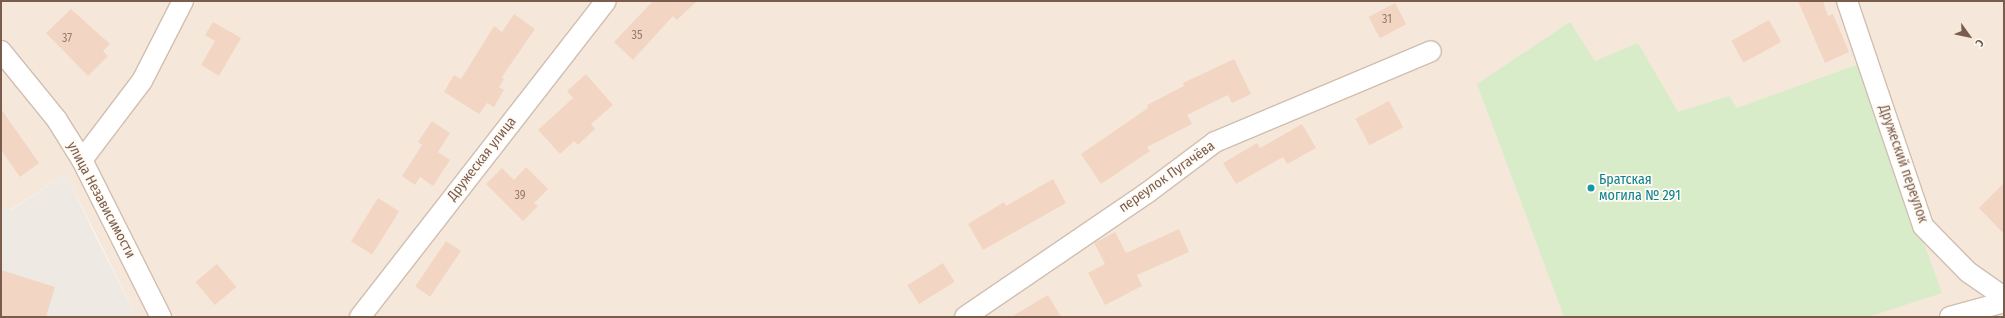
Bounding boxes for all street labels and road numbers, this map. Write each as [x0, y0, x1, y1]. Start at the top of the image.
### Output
street label: Дружеский переулок [1875, 103, 1931, 225]
street label: Дружеская улица [444, 114, 520, 204]
street label: переулок Пугачёва [1116, 138, 1218, 216]
street label: улица Независимости [63, 139, 139, 261]

